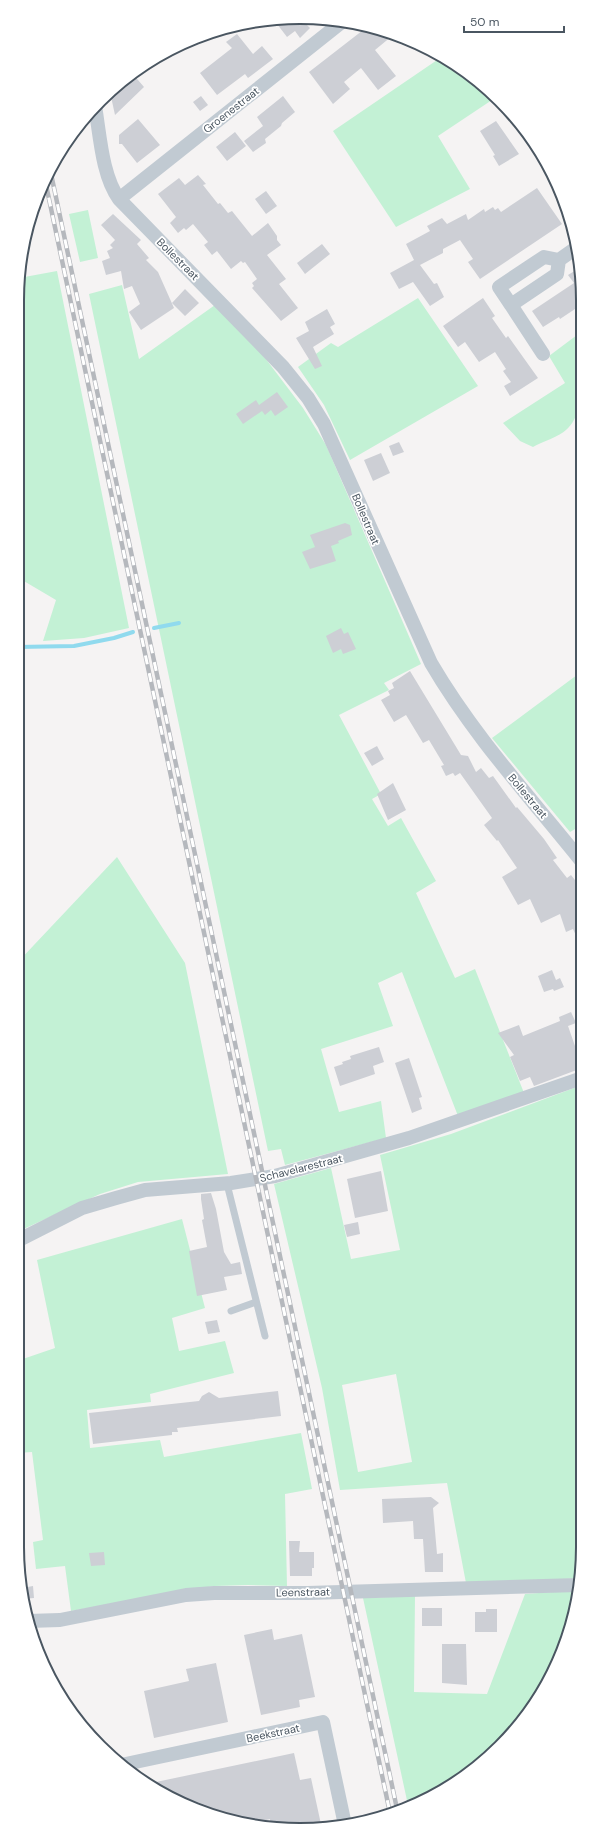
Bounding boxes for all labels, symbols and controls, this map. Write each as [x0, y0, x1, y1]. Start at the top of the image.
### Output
scale bar [464, 8, 564, 34]
text: 50 m [470, 14, 499, 30]
street label: Groenestraat [200, 84, 262, 136]
street label: Bollestraat [154, 235, 202, 283]
street label: Bollestraat [349, 491, 383, 547]
street label: Bollestraat [505, 771, 551, 821]
street label: Schavelarestraat [258, 1151, 344, 1185]
street label: Leenstraat [276, 1585, 330, 1599]
street label: Beekstraat [245, 1721, 301, 1745]

